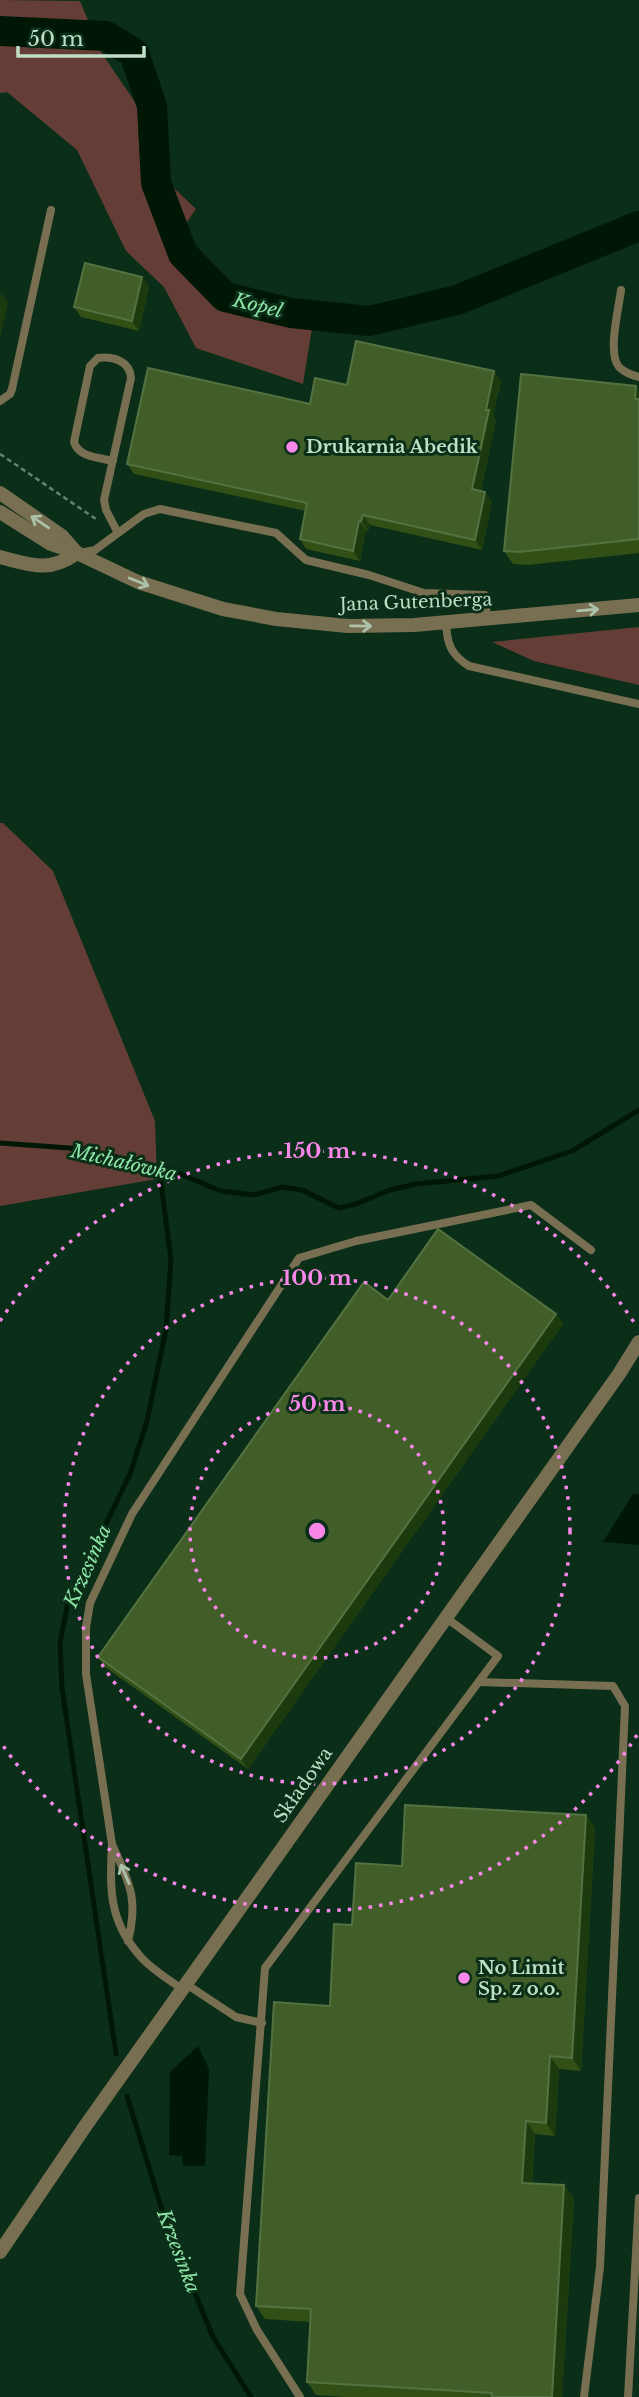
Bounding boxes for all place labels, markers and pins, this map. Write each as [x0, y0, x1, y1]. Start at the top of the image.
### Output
place label: Drukarnia Abedik [306, 436, 479, 458]
marker: Drukarnia Abedik [284, 439, 300, 455]
centre of rings [305, 1519, 329, 1543]
place label: No Limit Sp. z o.o. [478, 1957, 565, 2000]
marker: No Limit Sp. z o.o. [456, 1970, 472, 1986]

